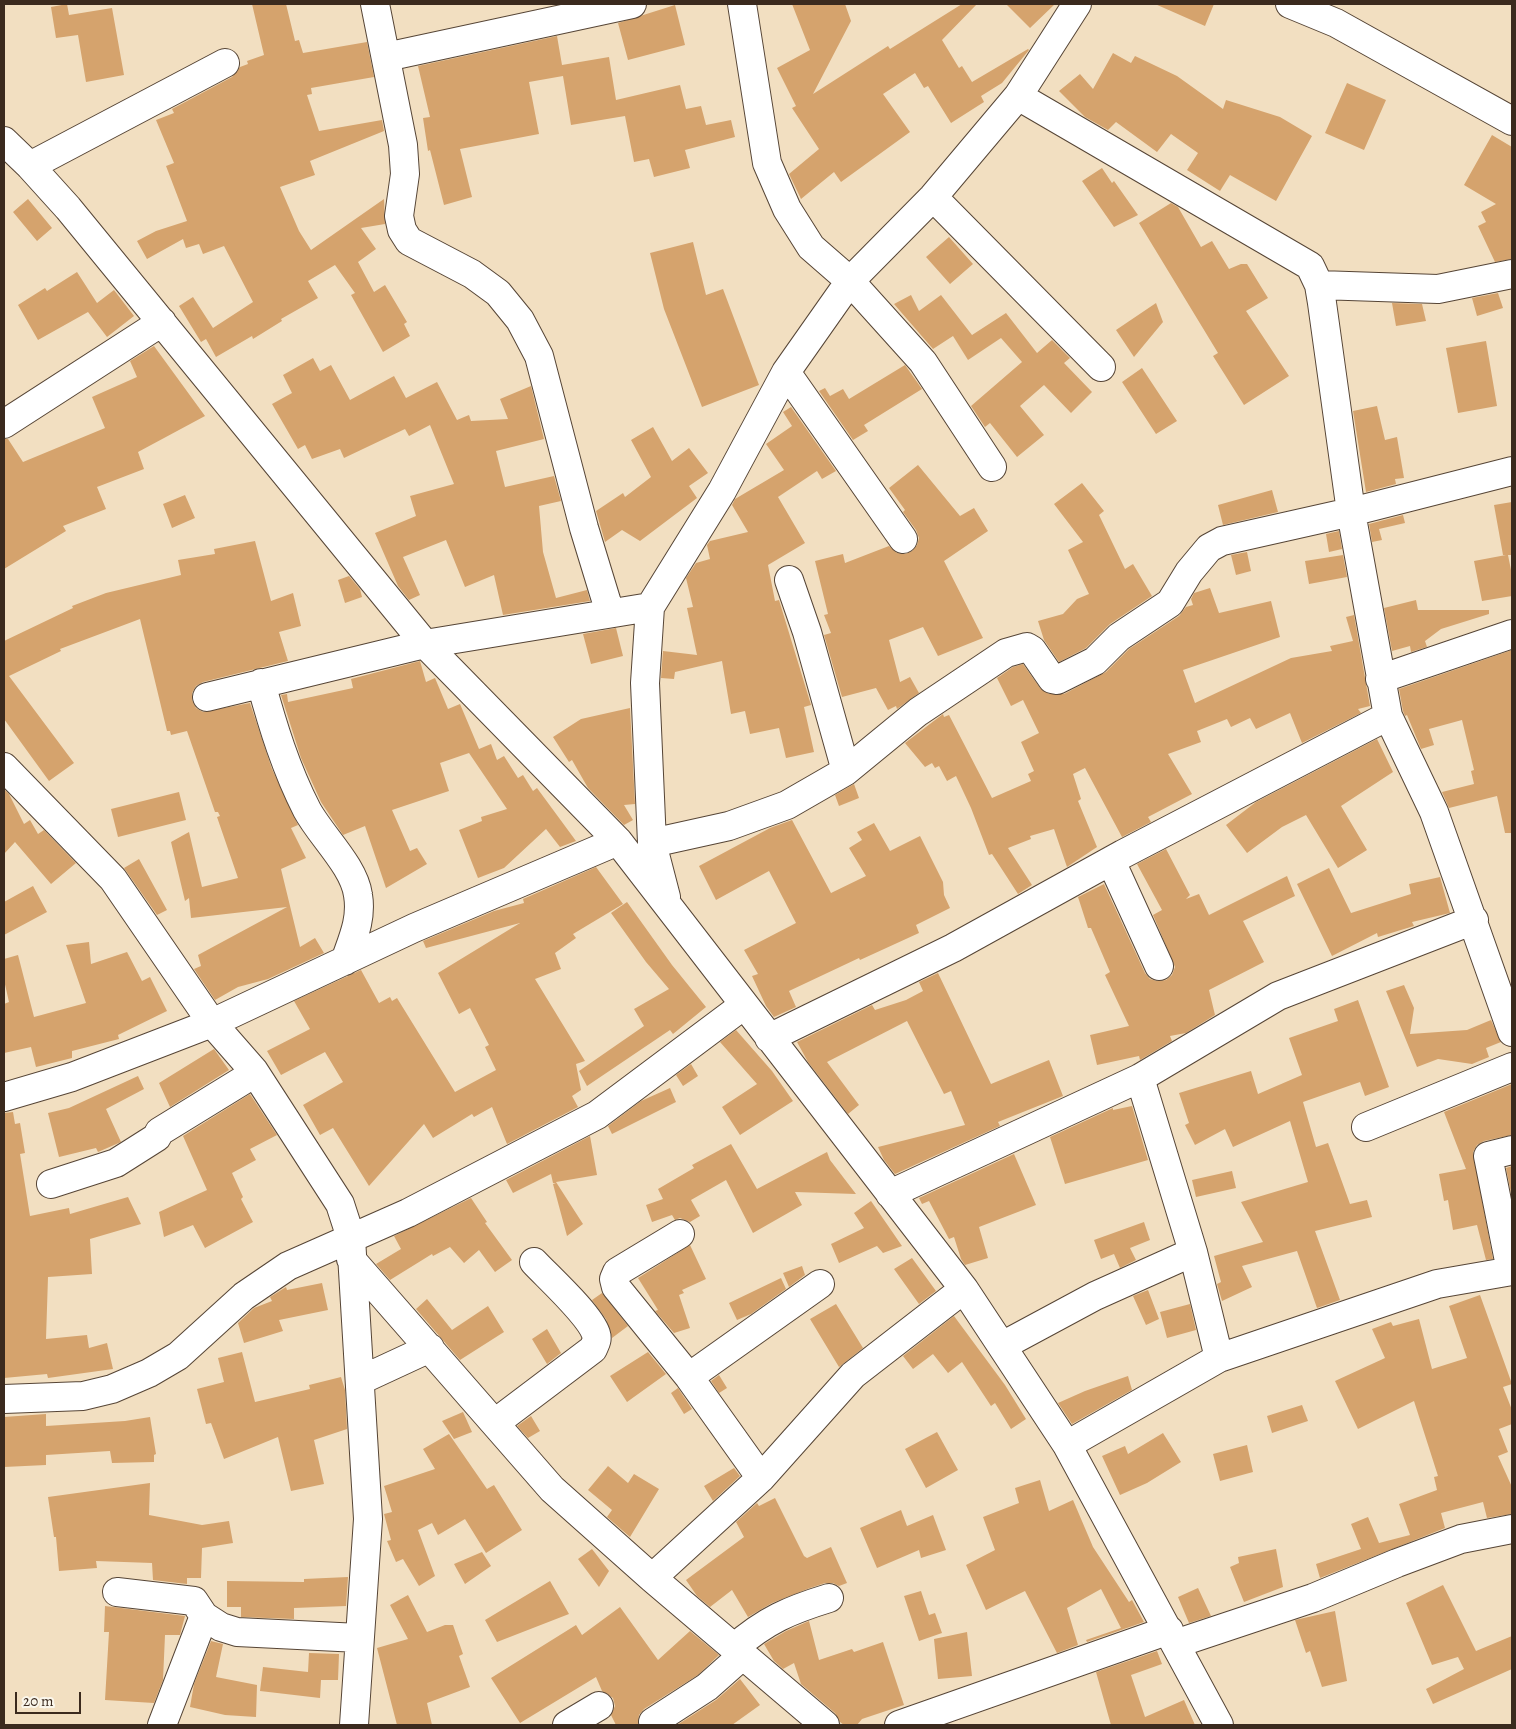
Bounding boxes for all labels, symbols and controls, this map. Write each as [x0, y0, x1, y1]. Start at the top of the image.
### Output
scale bar [18, 1682, 84, 1714]
text: 20 m [23, 1691, 54, 1711]

